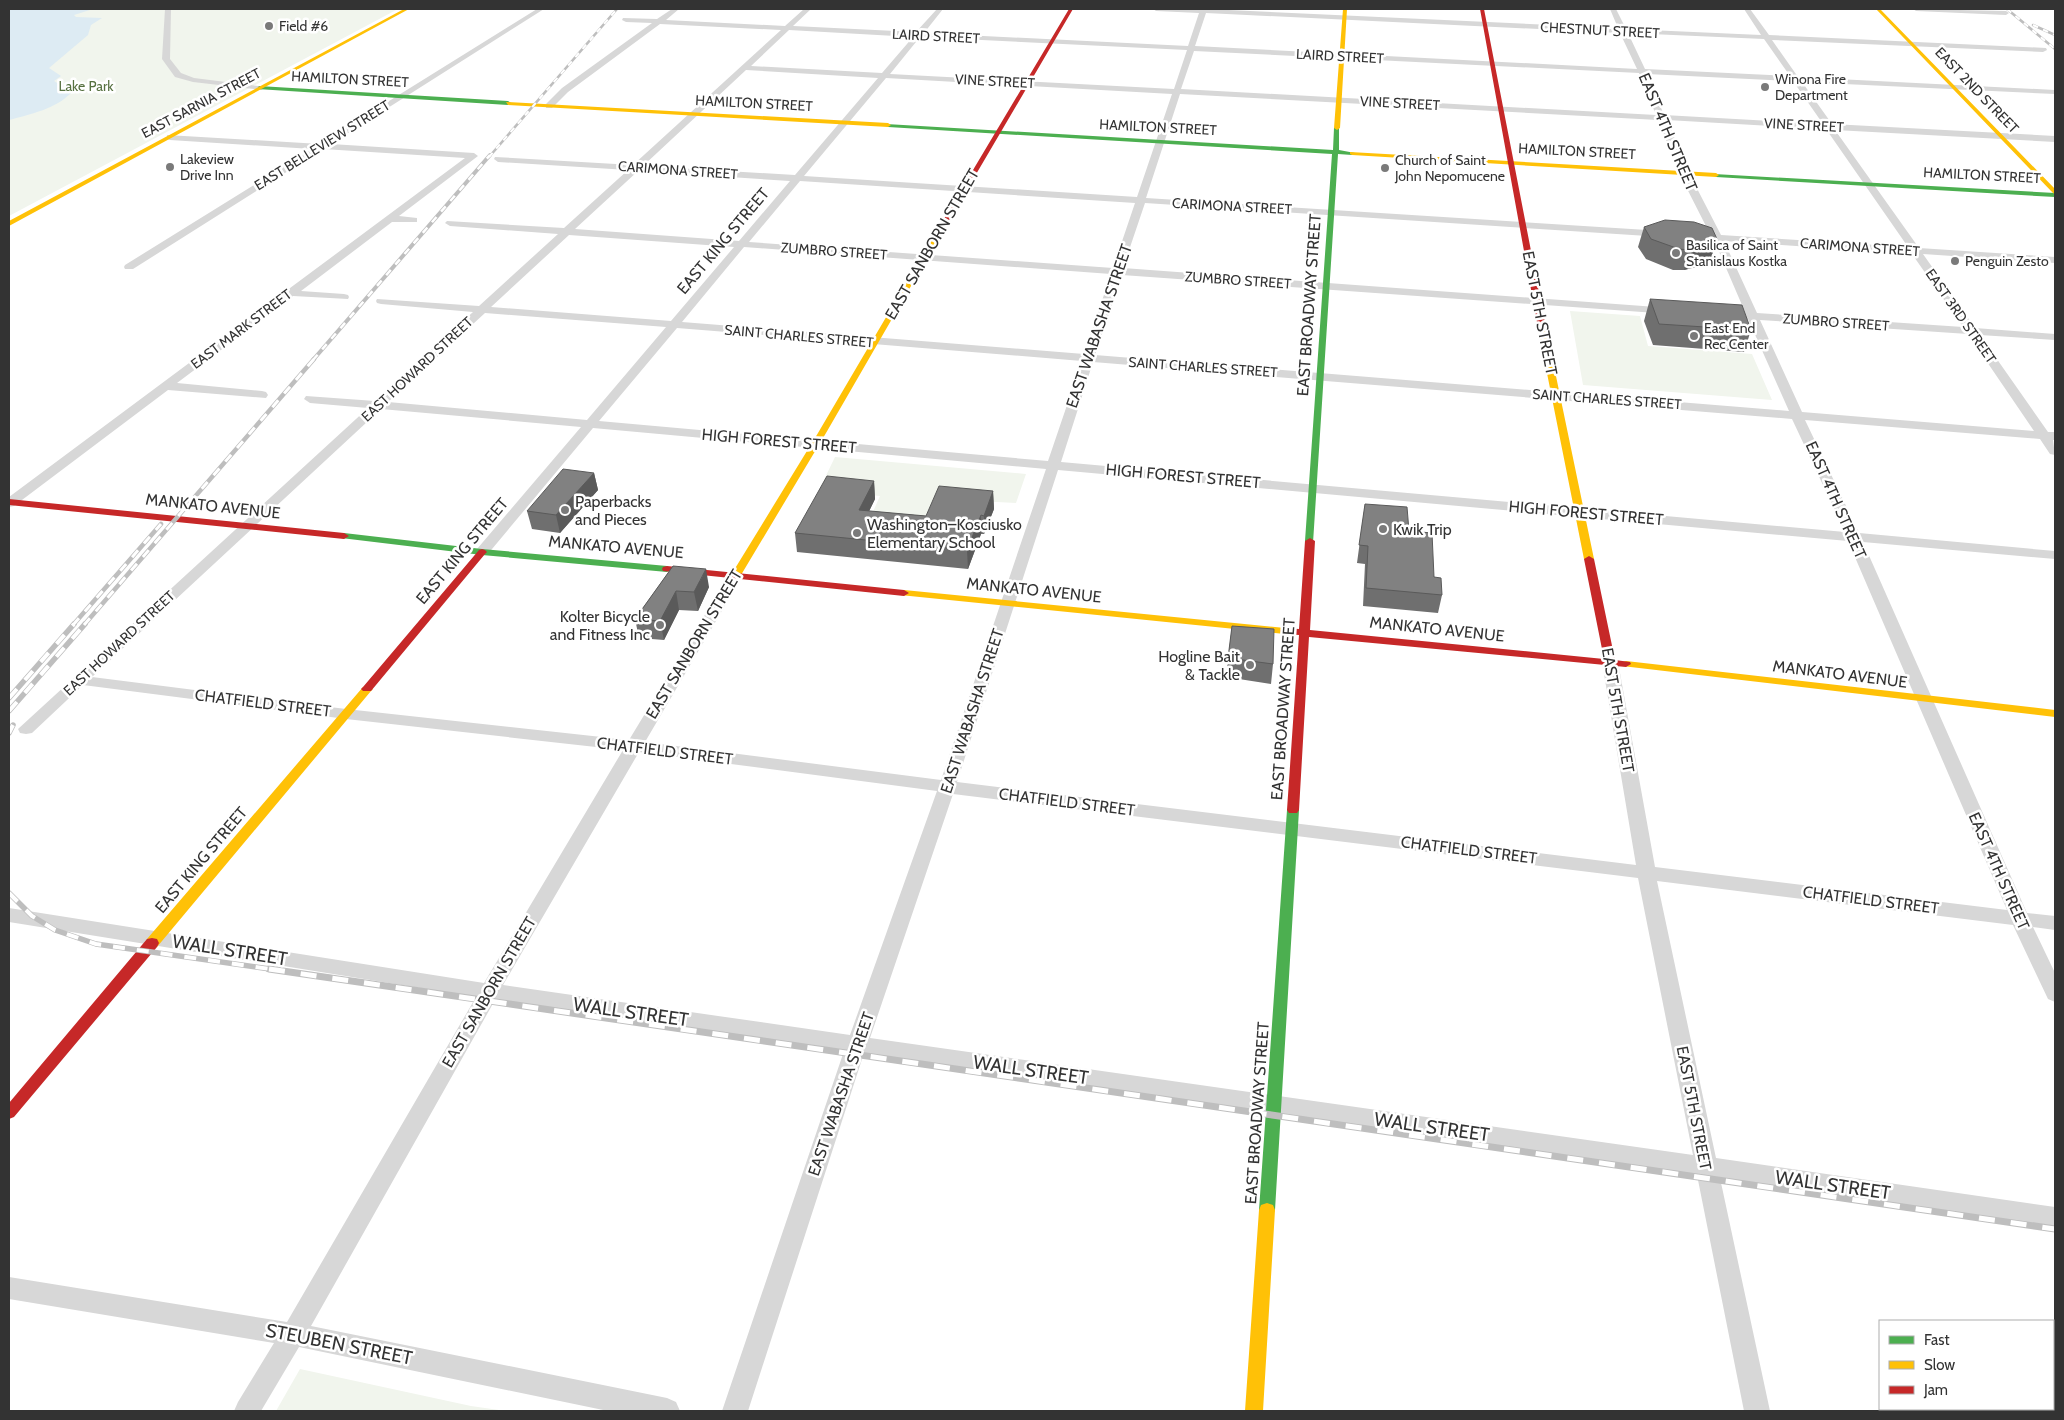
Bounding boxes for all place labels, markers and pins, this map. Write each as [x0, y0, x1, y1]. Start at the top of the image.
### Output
place label: Field #6 [279, 17, 328, 35]
marker: Field #6 [263, 20, 275, 32]
place label: Winona Fire Department [1775, 70, 1848, 104]
marker: Winona Fire Department [1759, 81, 1771, 93]
place label: Lakeview Drive Inn [180, 150, 234, 184]
place label: Church of Saint John Nepomucene [1394, 151, 1505, 185]
marker: Lakeview Drive Inn [164, 161, 176, 173]
marker: Church of Saint John Nepomucene [1379, 162, 1391, 174]
place label: Basilica of Saint Stanislaus Kostka [1686, 236, 1787, 270]
marker: Basilica of Saint Stanislaus Kostka [1670, 247, 1682, 259]
place label: Penguin Zesto [1965, 252, 2049, 270]
marker: Penguin Zesto [1949, 255, 1961, 267]
place label: East End Rec Center [1704, 319, 1769, 353]
marker: East End Rec Center [1688, 330, 1700, 342]
place label: Paperbacks and Pieces [575, 492, 652, 529]
marker: Paperbacks and Pieces [559, 504, 571, 516]
place label: Washington–Kosciusko Elementary School [867, 515, 1022, 552]
place label: Kwik Trip [1393, 520, 1452, 539]
marker: Kwik Trip [1377, 523, 1389, 535]
marker: Washington–Kosciusko Elementary School [851, 527, 863, 539]
place label: Kolter Bicycle and Fitness Inc [550, 607, 650, 644]
marker: Kolter Bicycle and Fitness Inc [654, 619, 666, 631]
place label: Hogline Bait & Tackle [1158, 647, 1241, 684]
marker: Hogline Bait & Tackle [1244, 659, 1256, 671]

